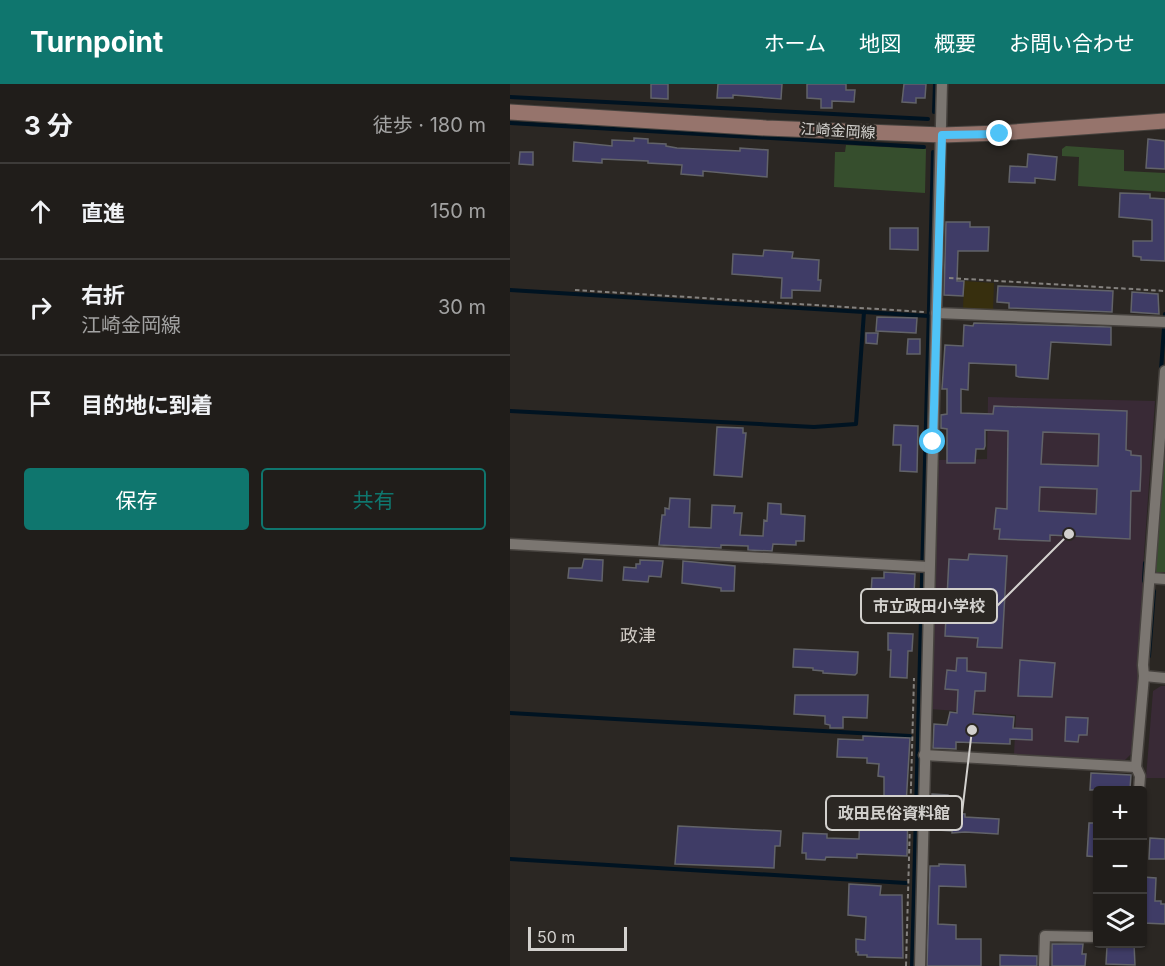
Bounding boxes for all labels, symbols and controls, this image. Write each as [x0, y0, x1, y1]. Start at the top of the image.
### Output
text: Turnpoint [30, 25, 163, 59]
text: ホーム [764, 31, 826, 56]
text: 地図 [859, 31, 901, 56]
text: 概要 [934, 31, 976, 56]
text: お問い合わせ [1009, 31, 1135, 56]
text: 3 分 [24, 110, 73, 141]
text: 徒歩 · 180 m [373, 113, 486, 137]
street label: 江崎金岡線 [800, 119, 876, 142]
route end [986, 120, 1012, 146]
icon: ahead [24, 195, 57, 228]
text: 150 m [430, 199, 486, 223]
text: 直進 [81, 200, 125, 226]
text: 右折 [81, 282, 125, 308]
icon: right [24, 291, 57, 324]
text: 30 m [438, 295, 486, 319]
text: 江崎金岡線 [81, 313, 181, 337]
icon: arrive [24, 387, 57, 420]
text: 目的地に到着 [81, 392, 213, 418]
route start [919, 428, 945, 454]
button: 保存 [24, 468, 249, 530]
button: 共有 [261, 468, 486, 530]
callout: 市立政田小学校 [861, 589, 997, 623]
text: 市立政田小学校 [873, 596, 985, 616]
district label: 政津 [620, 625, 656, 646]
map controls [1093, 786, 1147, 948]
button: + [1093, 786, 1147, 840]
callout: 政田民俗資料館 [826, 796, 962, 830]
text: 政田民俗資料館 [838, 803, 950, 823]
button: − [1093, 840, 1147, 894]
button: layers [1093, 894, 1147, 948]
scale bar [528, 924, 627, 952]
text: 50 m [537, 927, 575, 947]

